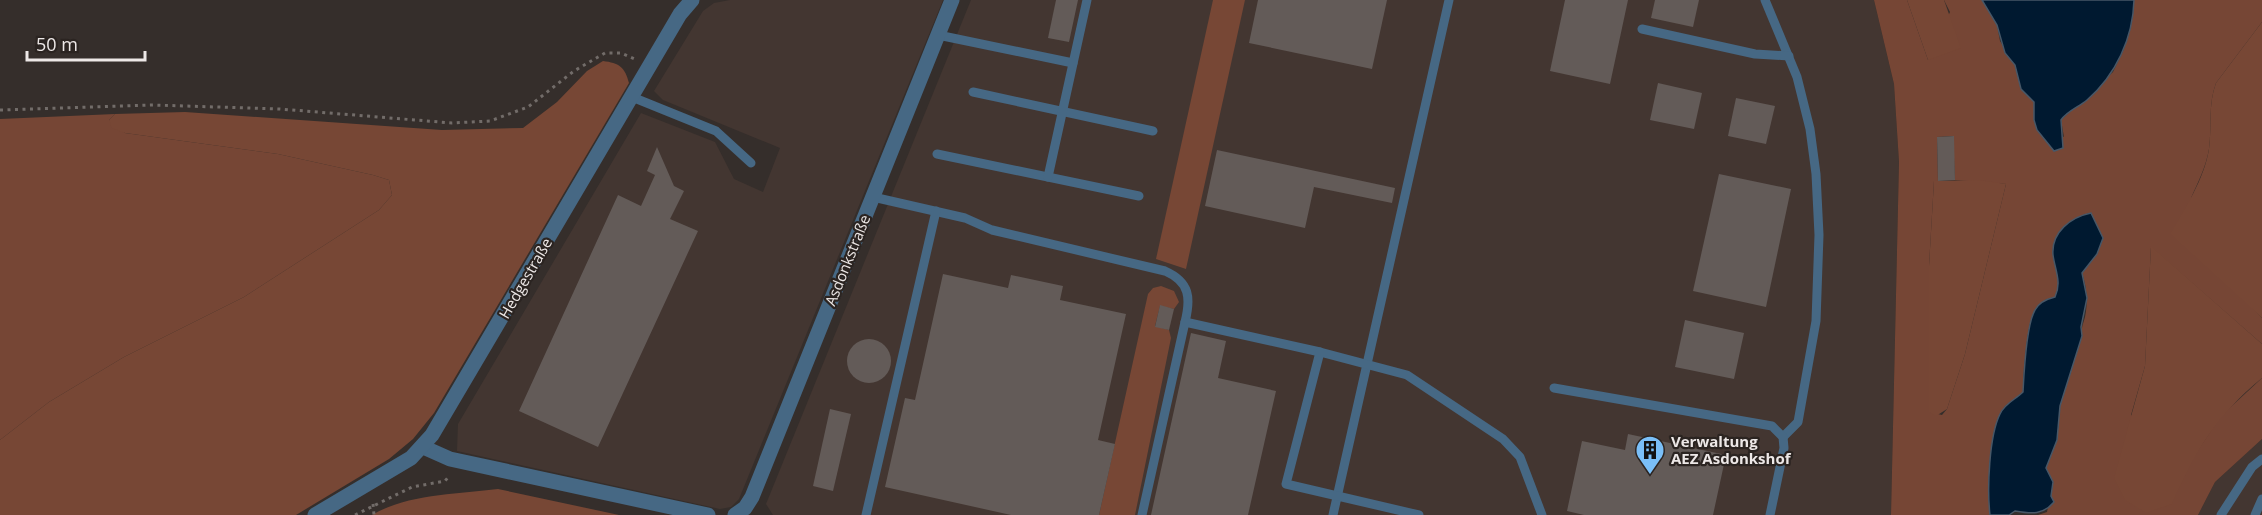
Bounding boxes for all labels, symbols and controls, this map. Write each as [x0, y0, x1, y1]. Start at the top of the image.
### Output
scale bar [27, 24, 146, 62]
text: 50 m [36, 32, 78, 56]
street label: Asdonkstraße [820, 211, 874, 309]
street label: Hedgestraße [494, 234, 556, 322]
place label: Verwaltung AEZ Asdonkshof [1671, 431, 1792, 468]
building icon: Verwaltung AEZ Asdonkshof [1634, 434, 1666, 476]

